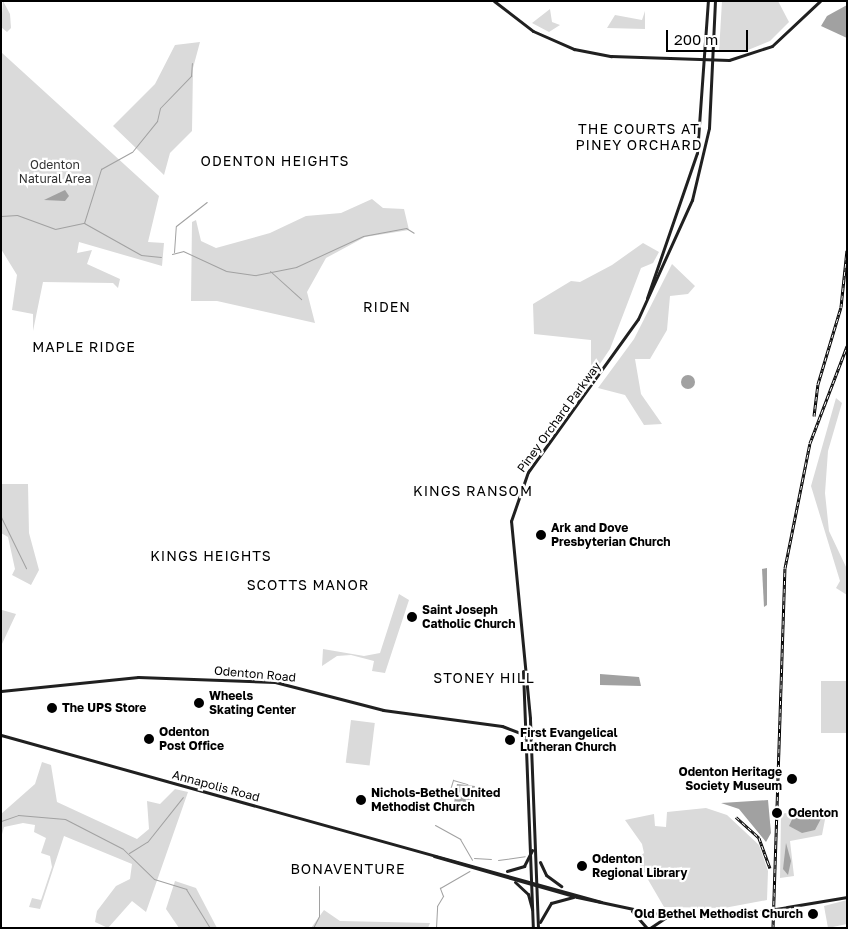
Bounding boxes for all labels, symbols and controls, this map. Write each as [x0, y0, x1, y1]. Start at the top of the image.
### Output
scale bar [668, 20, 750, 52]
text: 200 m [674, 30, 718, 48]
district label: THE COURTS AT PINEY ORCHARD [574, 121, 704, 154]
district label: ODENTON HEIGHTS [199, 153, 351, 169]
park label: Odenton Natural Area [19, 158, 91, 186]
district label: RIDEN [362, 299, 412, 315]
district label: MAPLE RIDGE [31, 339, 137, 355]
street label: Piney Orchard Parkway [514, 359, 604, 475]
district label: KINGS RANSOM [412, 483, 534, 499]
place label: Ark and Dove Presbyterian Church [551, 521, 671, 549]
marker: Ark and Dove Presbyterian Church [535, 529, 547, 541]
district label: KINGS HEIGHTS [149, 548, 273, 564]
district label: SCOTTS MANOR [245, 577, 371, 593]
place label: Saint Joseph Catholic Church [422, 603, 516, 631]
marker: Saint Joseph Catholic Church [406, 611, 418, 623]
street label: Odenton Road [213, 663, 297, 685]
district label: STONEY HILL [432, 670, 536, 686]
place label: Wheels Skating Center [209, 689, 296, 717]
marker: Wheels Skating Center [193, 697, 205, 709]
place label: The UPS Store [62, 701, 146, 715]
marker: The UPS Store [46, 702, 58, 714]
place label: Odenton Post Office [159, 725, 224, 753]
place label: First Evangelical Lutheran Church [520, 726, 618, 754]
marker: Odenton Post Office [143, 733, 155, 745]
marker: First Evangelical Lutheran Church [504, 734, 516, 746]
place label: Odenton Heritage Society Museum [678, 765, 782, 793]
street label: Annapolis Road [171, 767, 261, 805]
marker: Odenton Heritage Society Museum [786, 773, 798, 785]
place label: Nichols-Bethel United Methodist Church [371, 786, 500, 814]
marker: Nichols-Bethel United Methodist Church [355, 794, 367, 806]
marker: Odenton [770, 806, 784, 820]
place label: Odenton [788, 806, 838, 820]
place label: Odenton Regional Library [592, 852, 687, 880]
marker: Odenton Regional Library [576, 860, 588, 872]
district label: BONAVENTURE [289, 861, 407, 877]
place label: Old Bethel Methodist Church [634, 907, 803, 921]
marker: Old Bethel Methodist Church [807, 908, 819, 920]

